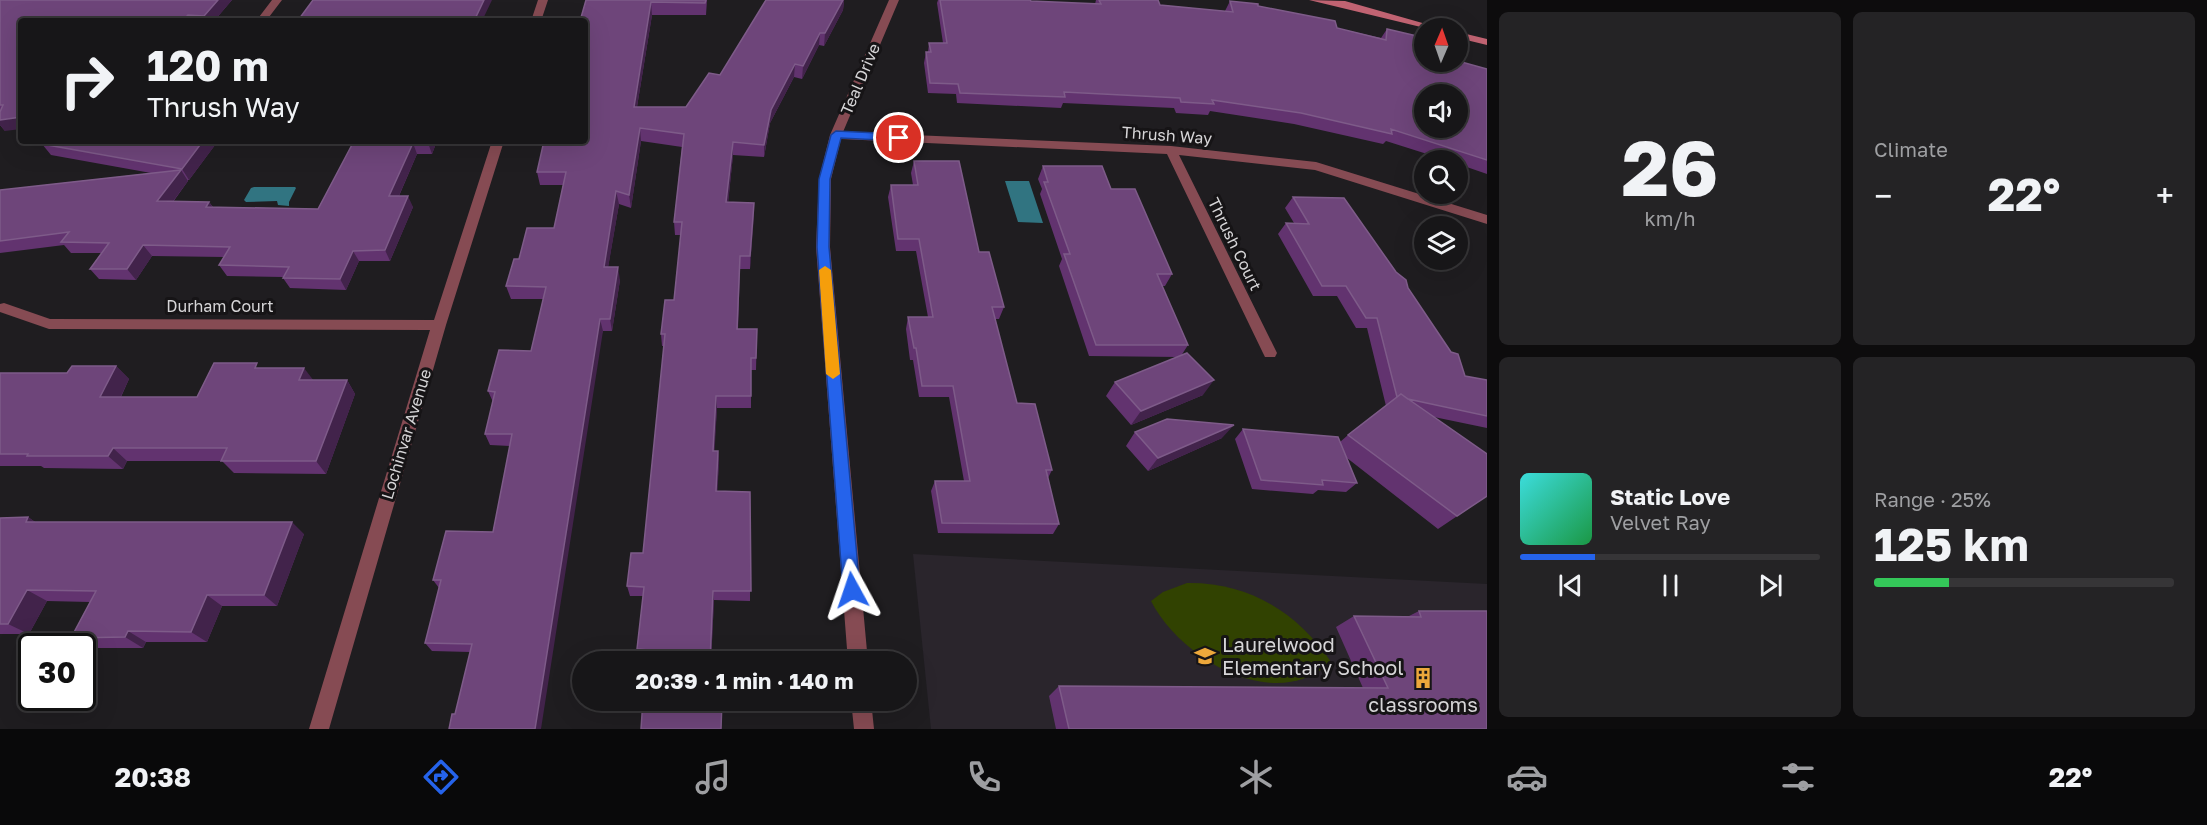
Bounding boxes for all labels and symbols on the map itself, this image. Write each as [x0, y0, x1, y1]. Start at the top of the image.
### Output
north arrow [1414, 18, 1468, 72]
street label: Teal Drive [836, 40, 884, 118]
pin [873, 112, 924, 163]
street label: Thrush Way [1121, 122, 1213, 148]
street label: Thrush Court [1204, 194, 1266, 294]
street label: Durham Court [166, 296, 274, 316]
street label: Lochinvar Avenue [377, 366, 435, 502]
position arrow [820, 558, 884, 622]
place label: Laurelwood Elementary School [1222, 632, 1404, 679]
speed limit sign: 30 [18, 633, 96, 711]
school or university icon: Laurelwood Elementary School [1193, 644, 1217, 668]
building icon: classrooms [1411, 666, 1435, 690]
place label: classrooms [1368, 692, 1478, 716]

